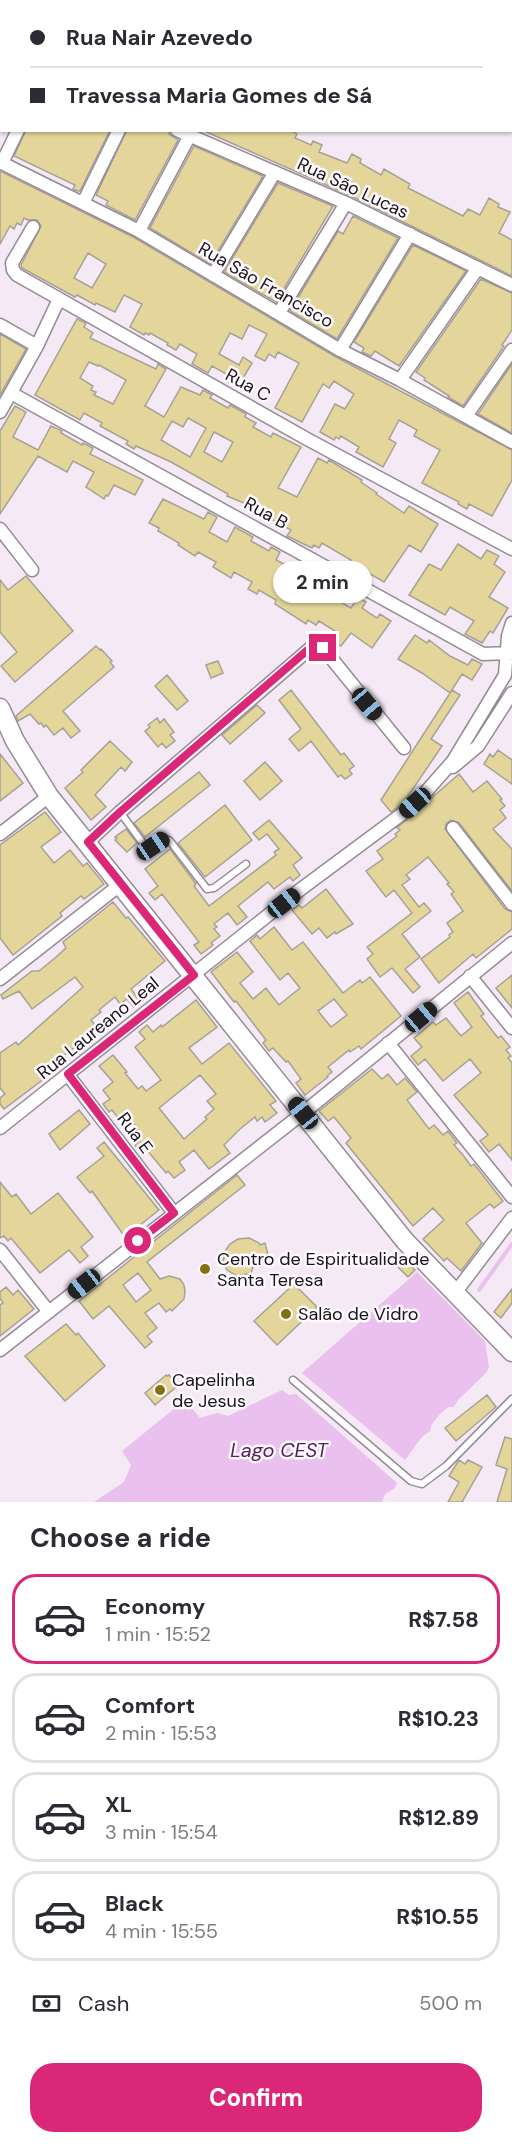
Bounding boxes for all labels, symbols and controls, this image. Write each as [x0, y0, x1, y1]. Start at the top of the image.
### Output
text: Rua Nair Azevedo [66, 23, 253, 52]
text: Travessa Maria Gomes de Sá [66, 81, 372, 110]
street label: Rua São Lucas [293, 152, 413, 224]
street label: Rua São Francisco [194, 237, 338, 333]
street label: Rua C [221, 363, 275, 407]
street label: Rua B [240, 491, 292, 535]
callout: 2 min [274, 561, 372, 603]
text: 2 min [296, 569, 349, 595]
route end [309, 634, 336, 661]
car [349, 684, 385, 724]
car [396, 784, 434, 822]
car [133, 828, 173, 864]
car [264, 885, 304, 921]
street label: Rua Laureano Leal [32, 971, 164, 1085]
car [401, 999, 441, 1035]
car [285, 1093, 321, 1133]
street label: Rua E [112, 1108, 158, 1158]
route start [124, 1227, 151, 1254]
place label: Centro de Espiritualidade Santa Teresa [217, 1247, 429, 1292]
marker: Centro de Espiritualidade Santa Teresa [198, 1262, 212, 1276]
car [64, 1266, 104, 1302]
place label: Salão de Vidro [298, 1302, 418, 1326]
marker: Salão de Vidro [279, 1307, 293, 1321]
place label: Capelinha de Jesus [172, 1368, 255, 1413]
marker: Capelinha de Jesus [153, 1383, 167, 1397]
water label: Lago CEST [230, 1437, 329, 1463]
text: Choose a ride [30, 1520, 211, 1555]
icon: car [33, 1592, 87, 1646]
text: Economy [105, 1592, 205, 1621]
text: R$7.58 [408, 1605, 479, 1634]
text: 1 min · 15:52 [105, 1621, 211, 1647]
icon: car [33, 1691, 87, 1745]
text: Comfort [105, 1691, 195, 1720]
text: R$10.23 [398, 1704, 479, 1733]
text: 2 min · 15:53 [105, 1720, 217, 1746]
icon: car [33, 1790, 87, 1844]
text: XL [105, 1790, 132, 1819]
text: R$12.89 [398, 1803, 479, 1832]
text: 3 min · 15:54 [105, 1819, 218, 1845]
icon: car [33, 1889, 87, 1943]
text: Black [105, 1889, 164, 1918]
text: R$10.55 [396, 1902, 479, 1931]
text: 4 min · 15:55 [105, 1918, 218, 1944]
icon: cash [30, 1987, 63, 2020]
text: Cash [78, 1989, 129, 2018]
text: 500 m [419, 1990, 482, 2016]
button: Confirm [30, 2063, 482, 2132]

